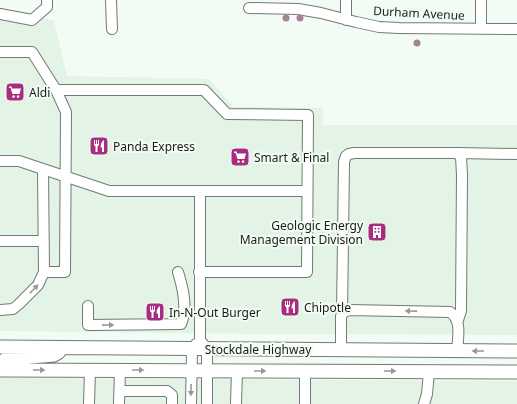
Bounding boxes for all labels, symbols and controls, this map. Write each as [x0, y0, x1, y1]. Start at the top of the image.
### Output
street label: Durham Avenue [373, 2, 465, 24]
supermarket icon: Aldi [4, 81, 26, 103]
place label: Aldi [29, 84, 50, 101]
restaurant icon: Panda Express [88, 135, 110, 157]
place label: Panda Express [113, 138, 195, 155]
supermarket icon: Smart & Final [229, 146, 251, 168]
place label: Smart & Final [254, 149, 329, 166]
place label: Geologic Energy Management Division [240, 217, 364, 248]
building icon: Geologic Energy Management Division [366, 221, 388, 243]
one-way arrow [29, 284, 39, 294]
restaurant icon: Chipotle [279, 296, 301, 318]
place label: Chipotle [304, 299, 351, 316]
restaurant icon: In-N-Out Burger [144, 301, 166, 323]
place label: In-N-Out Burger [169, 304, 261, 321]
one-way arrow [404, 308, 417, 314]
one-way arrow [102, 322, 115, 328]
street label: Stockdale Highway [205, 341, 312, 358]
one-way arrow [471, 348, 484, 354]
one-way arrow [33, 367, 46, 373]
one-way arrow [132, 367, 145, 373]
one-way arrow [254, 368, 267, 374]
one-way arrow [384, 368, 397, 374]
one-way arrow [188, 384, 194, 397]

